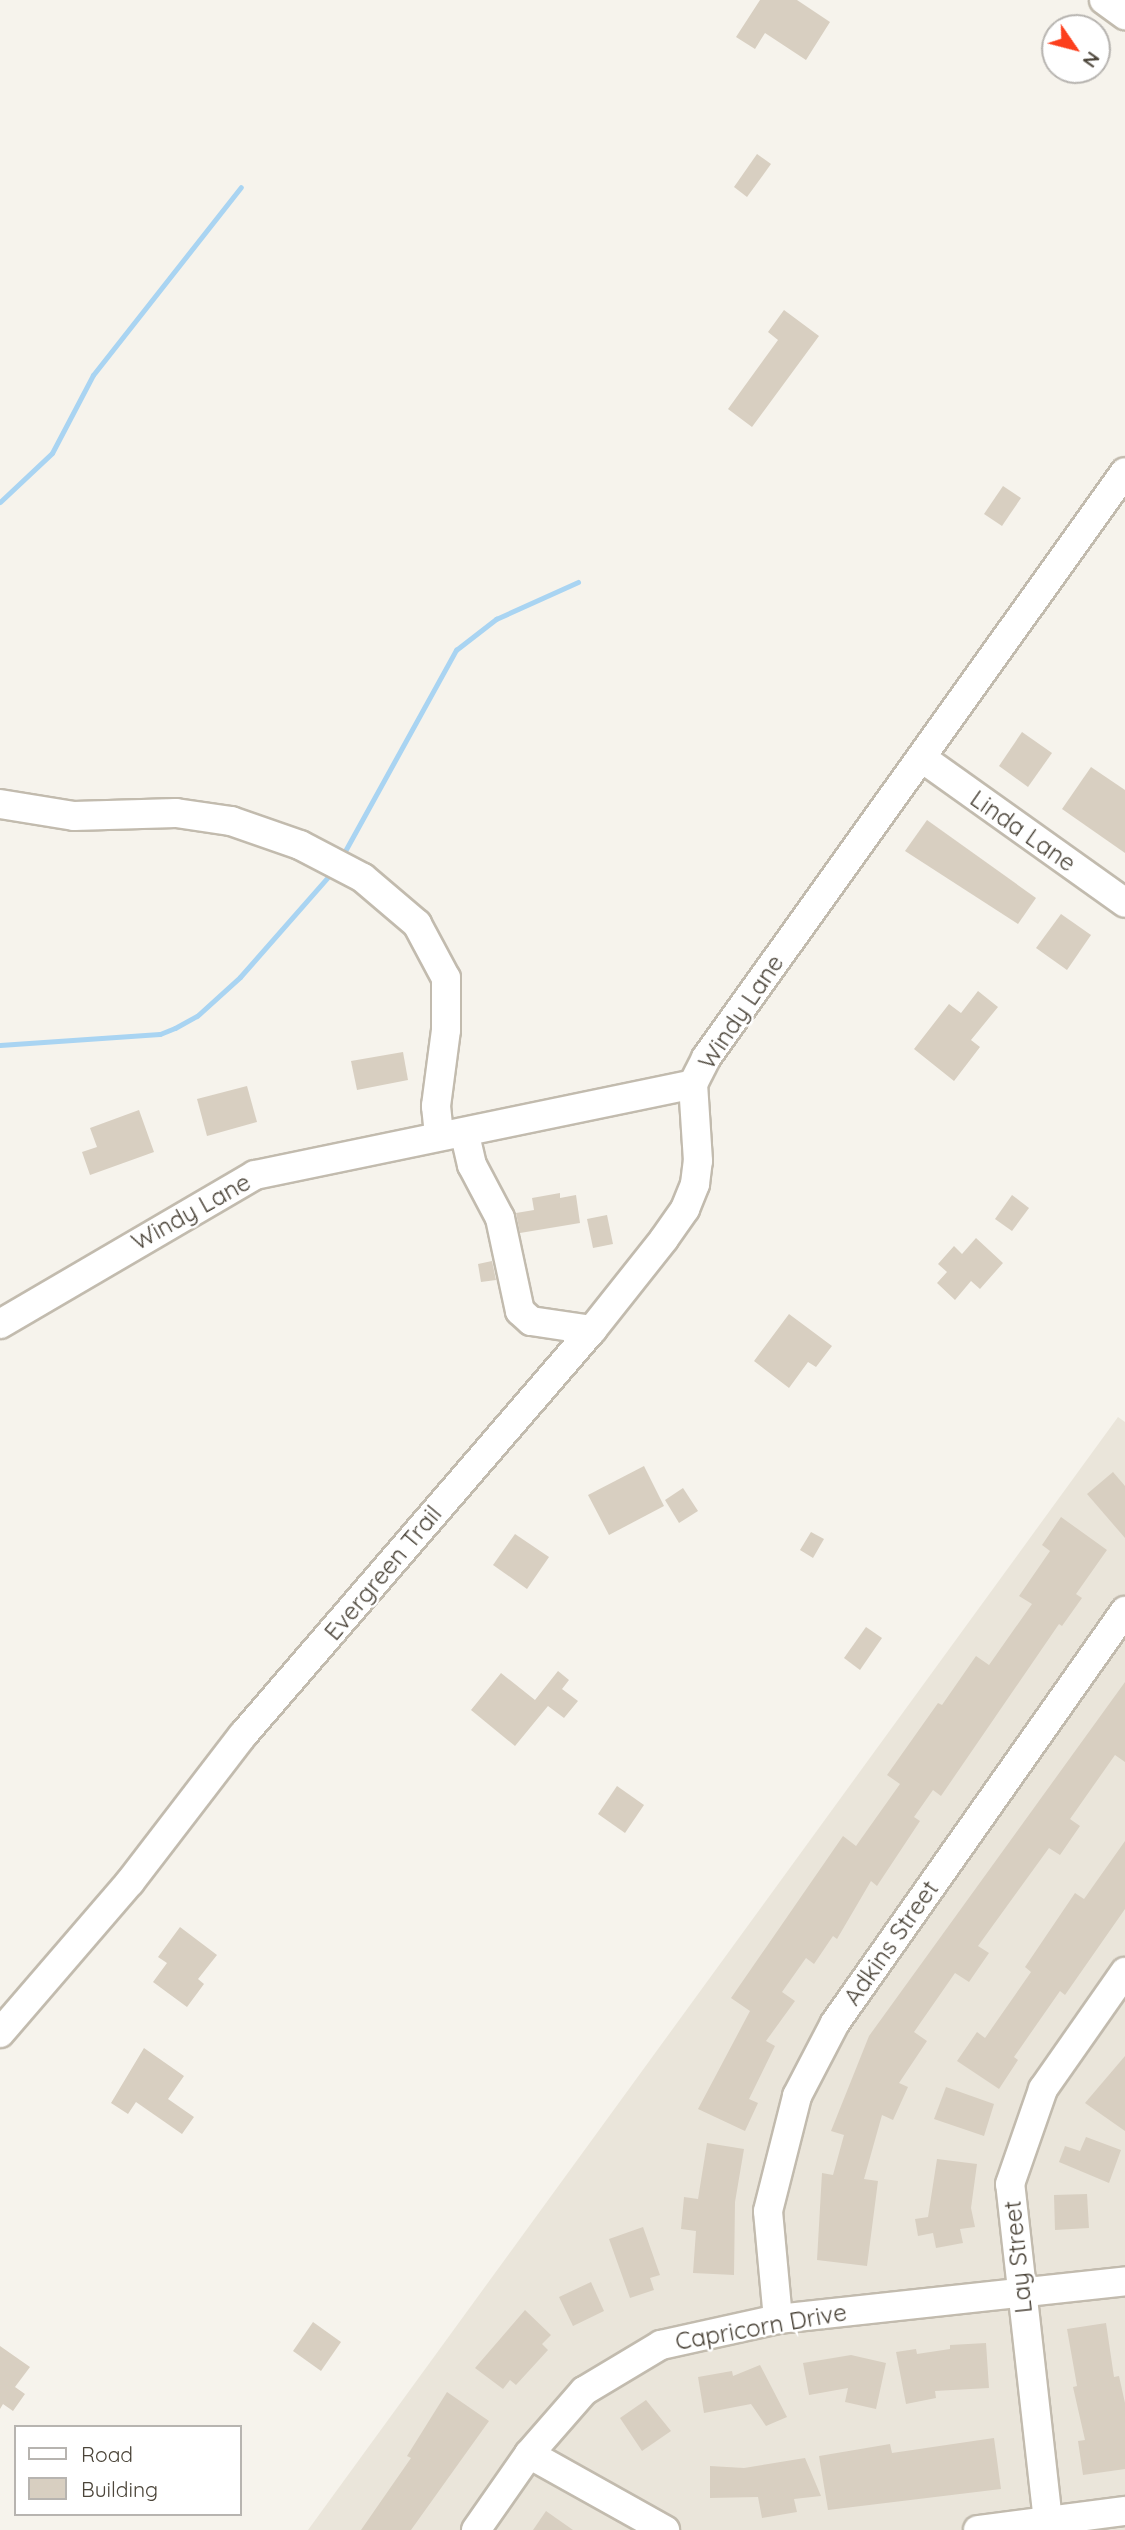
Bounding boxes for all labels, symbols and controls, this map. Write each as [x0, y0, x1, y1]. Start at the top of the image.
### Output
north arrow [1041, 14, 1111, 84]
text: N [1078, 47, 1105, 73]
street label: Linda Lane [965, 784, 1081, 878]
street label: Windy Lane [692, 949, 790, 1075]
street label: Windy Lane [126, 1167, 256, 1257]
street label: Evergreen Trail [318, 1500, 448, 1646]
street label: Adkins Street [838, 1875, 944, 2011]
street label: Lay Street [998, 2199, 1038, 2315]
street label: Capricorn Drive [673, 2298, 849, 2356]
legend [14, 2425, 242, 2516]
text: Road [81, 2441, 133, 2467]
text: Building [81, 2476, 158, 2502]

